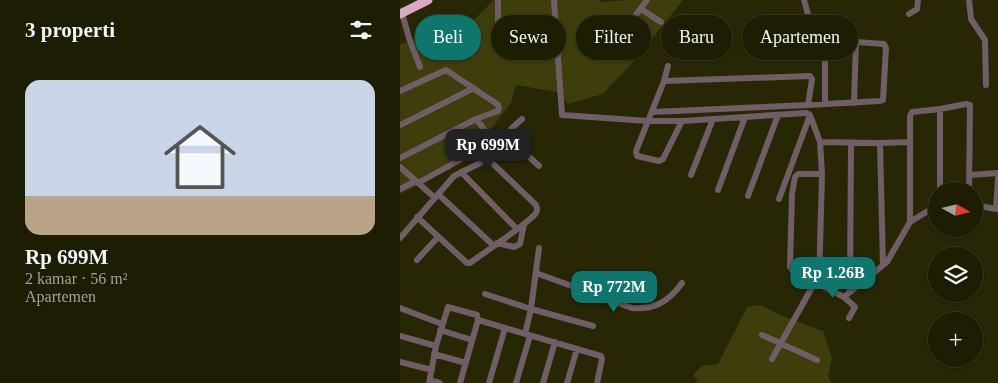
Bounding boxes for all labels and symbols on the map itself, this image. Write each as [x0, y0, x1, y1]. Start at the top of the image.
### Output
pin: Rp 699M [442, 128, 534, 171]
north arrow [928, 182, 982, 238]
pin: Rp 1.26B [781, 256, 885, 299]
pin: Rp 772M [568, 270, 660, 313]

